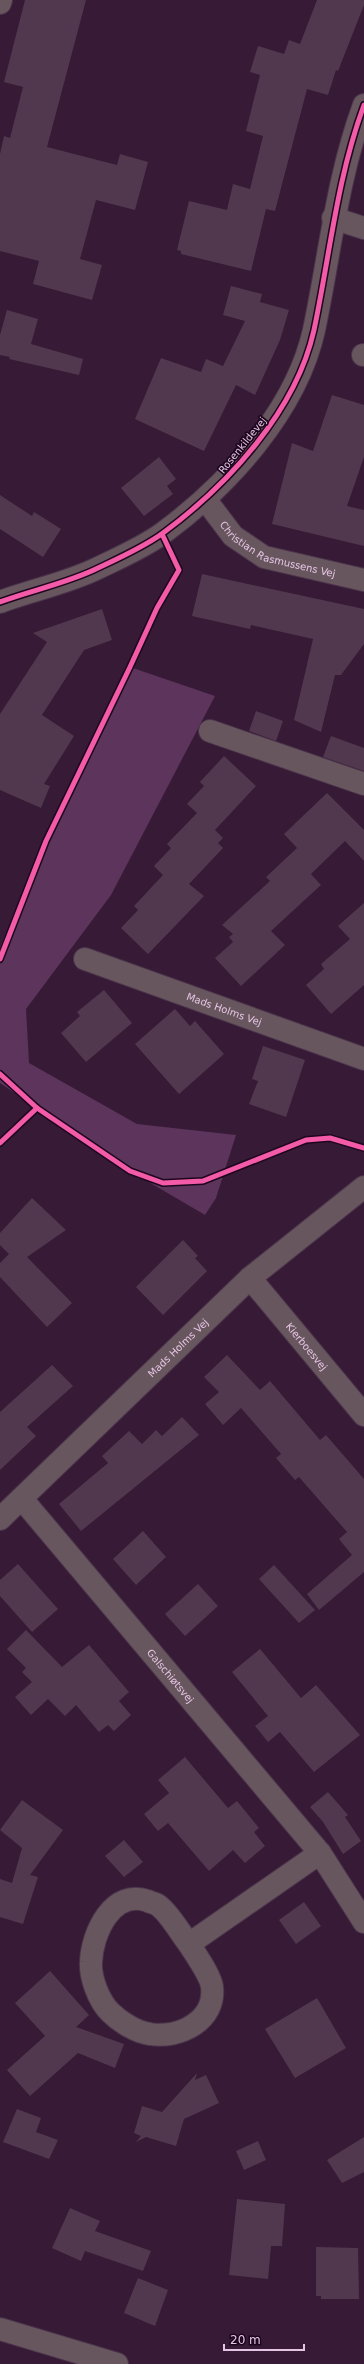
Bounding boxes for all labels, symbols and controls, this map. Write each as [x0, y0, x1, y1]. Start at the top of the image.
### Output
street label: Rosenkildevej [216, 415, 268, 476]
street label: Christian Rasmussens Vej [218, 519, 337, 579]
street label: Mads Holms Vej [185, 991, 263, 1028]
street label: Mads Holms Vej [146, 1317, 210, 1379]
street label: Kierboesvej [284, 1321, 329, 1373]
street label: Galschiøtsvej [145, 1647, 196, 1705]
scale bar [224, 2326, 304, 2352]
text: 20 m [230, 2333, 261, 2347]

